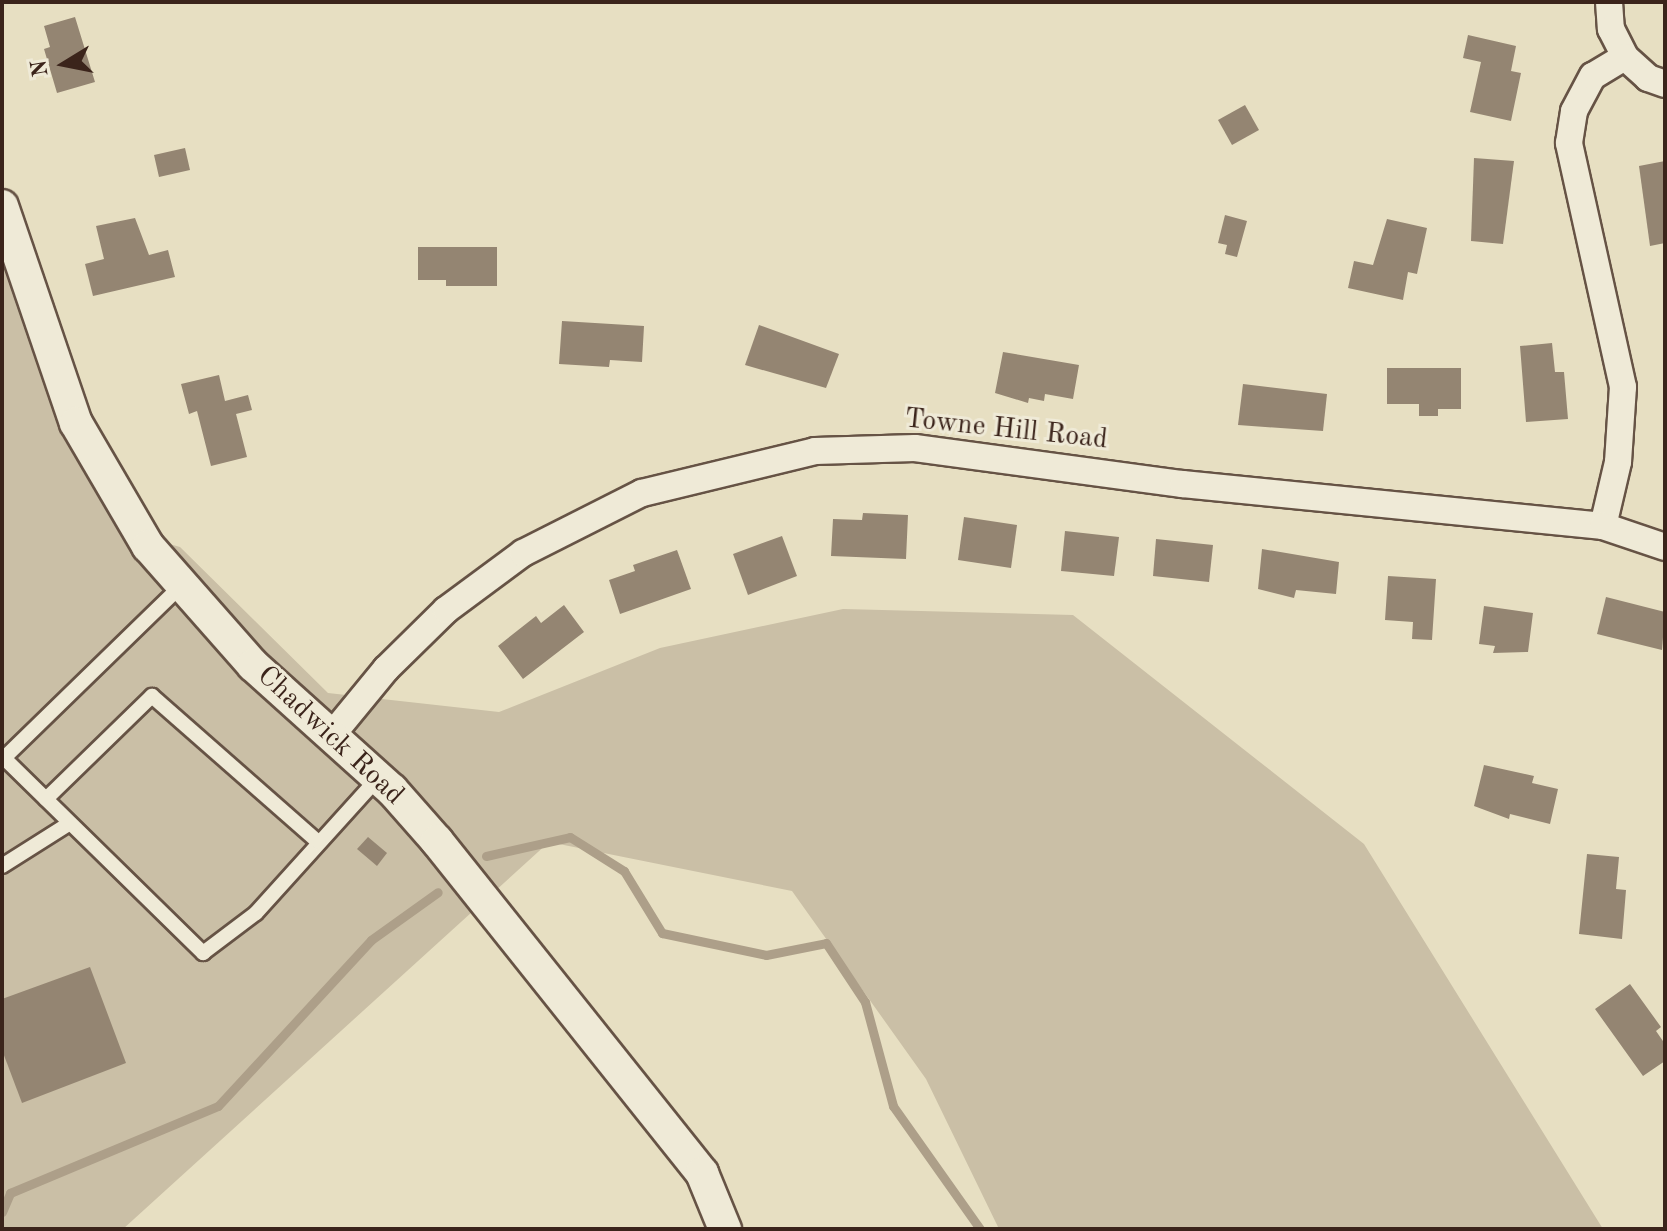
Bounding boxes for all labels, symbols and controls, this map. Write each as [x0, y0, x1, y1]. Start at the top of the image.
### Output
north arrow [24, 24, 104, 104]
text: N [28, 58, 53, 78]
street label: Towne Hill Road [903, 403, 1109, 457]
street label: Chadwick Road [250, 659, 410, 813]

